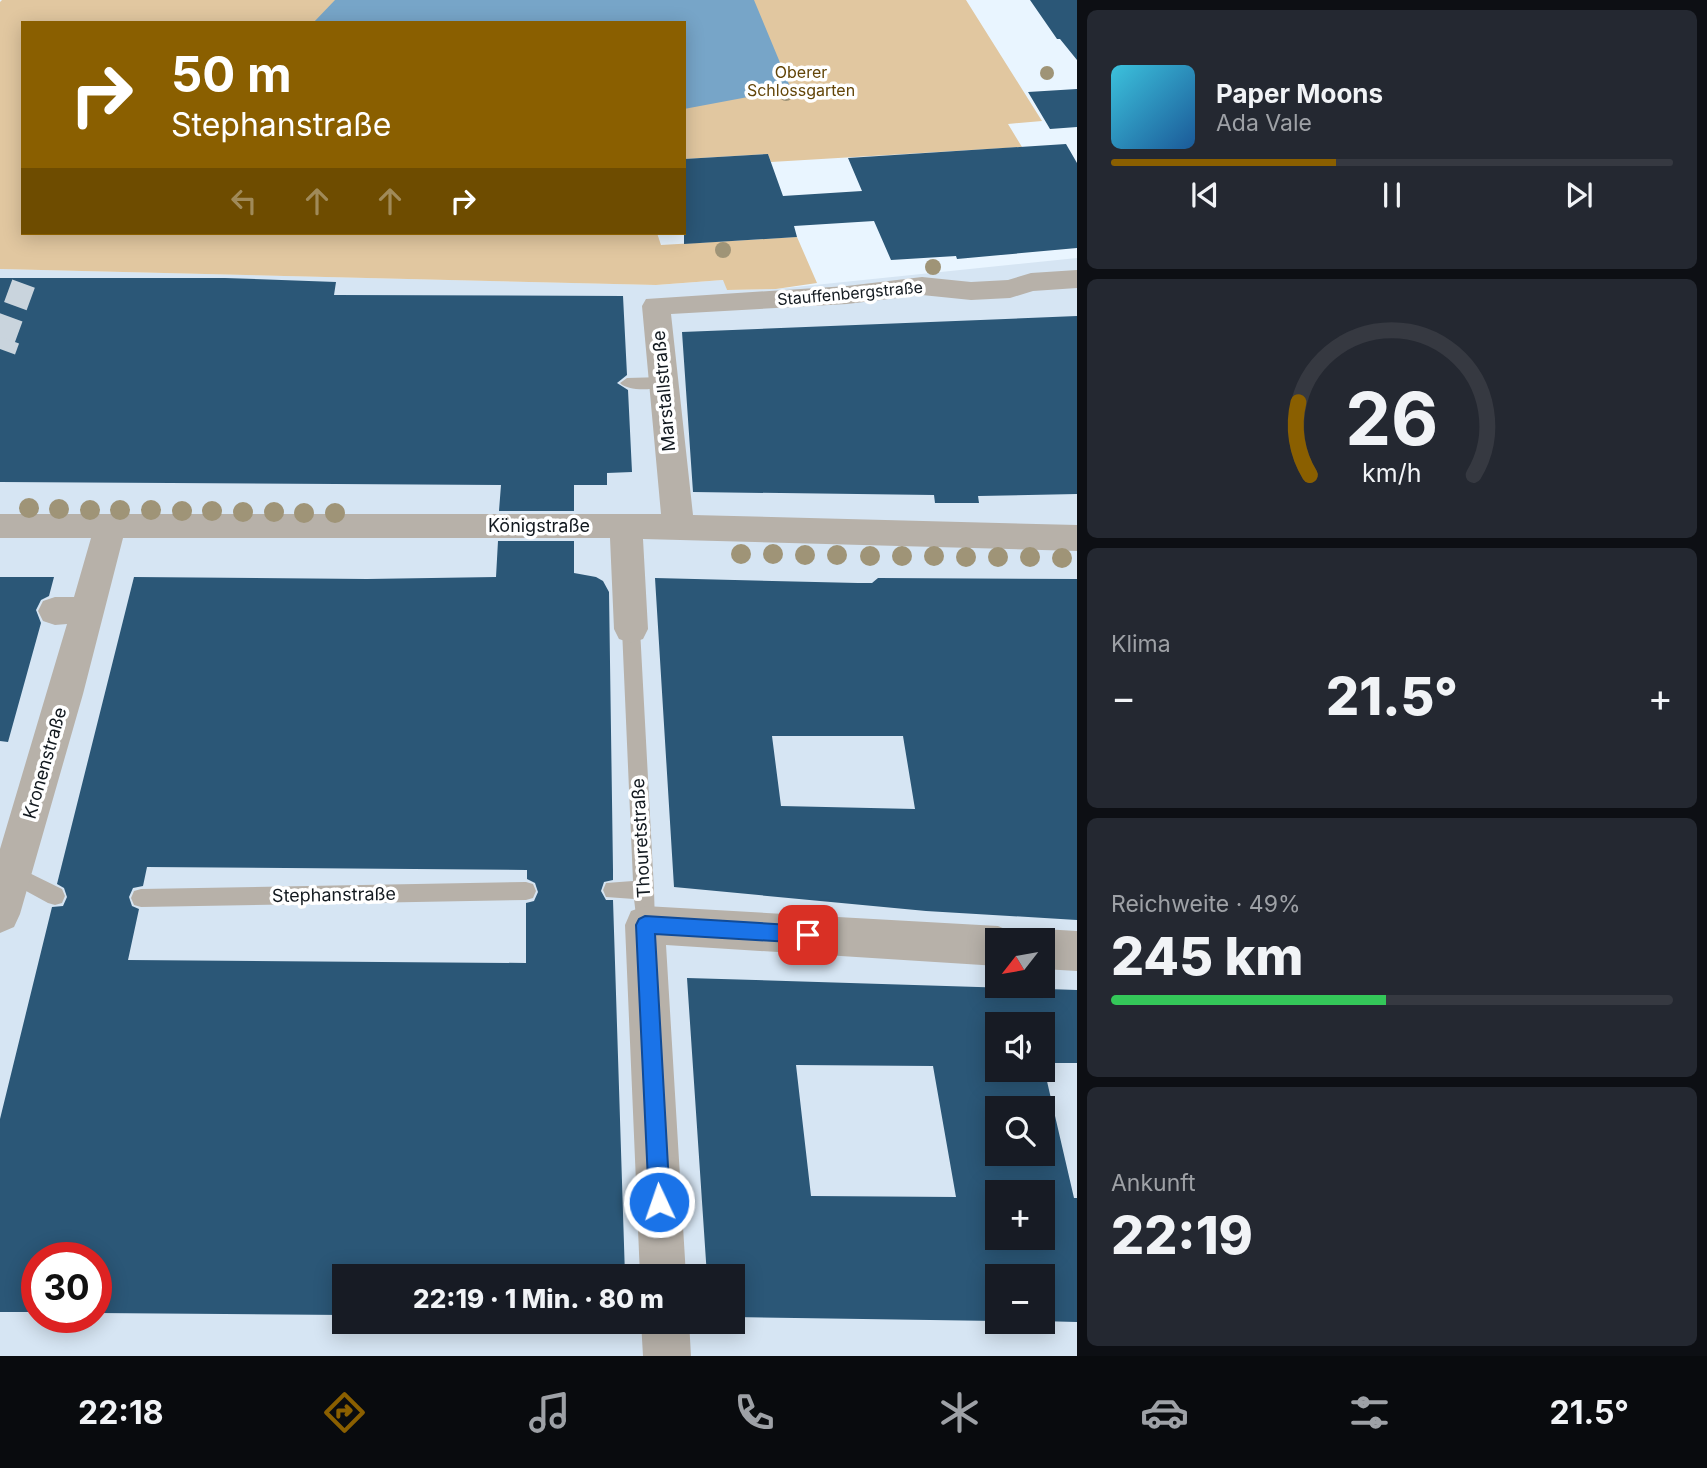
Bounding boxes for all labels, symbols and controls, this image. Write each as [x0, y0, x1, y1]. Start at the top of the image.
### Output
text: 50 m [171, 45, 292, 104]
icon: right [56, 49, 147, 140]
park label: Oberer Schlossgarten [747, 62, 855, 100]
text: Paper Moons [1216, 78, 1383, 109]
text: Stephanstraße [171, 105, 391, 144]
text: Ada Vale [1216, 109, 1312, 137]
icon: previous [1186, 176, 1224, 214]
icon: pause [1373, 176, 1411, 214]
icon: next [1560, 176, 1598, 214]
icon: left [225, 182, 263, 220]
icon: ahead [298, 182, 336, 220]
icon: ahead [371, 182, 409, 220]
icon: right [444, 182, 482, 220]
street label: Stauffenbergstraße [776, 277, 924, 309]
street label: Marstallstraße [648, 330, 679, 452]
text: 26 [1345, 374, 1439, 463]
text: km/h [1362, 458, 1422, 488]
street label: Königstraße [488, 515, 590, 536]
text: Klima [1111, 630, 1171, 658]
text: 21.5° [1326, 665, 1458, 728]
text: − [1111, 674, 1136, 720]
text: + [1648, 674, 1673, 720]
street label: Kronenstraße [19, 705, 70, 821]
street label: Thouretstraße [627, 777, 654, 899]
street label: Stephanstraße [272, 883, 396, 906]
text: Reichweite · 49% [1111, 890, 1301, 918]
pin [778, 905, 838, 965]
icon: arrive [789, 916, 827, 954]
text: 245 km [1111, 925, 1303, 988]
north arrow [985, 928, 1055, 998]
map controls [985, 928, 1055, 1334]
button: sound [985, 1012, 1055, 1082]
button: search [985, 1096, 1055, 1166]
position arrow [622, 1165, 696, 1239]
text: Ankunft [1111, 1169, 1196, 1197]
button: + [985, 1180, 1055, 1250]
text: 22:19 [1111, 1204, 1253, 1267]
speed limit sign: 30 [21, 1242, 112, 1333]
button: − [985, 1264, 1055, 1334]
text: 22:19 · 1 Min. · 80 m [413, 1283, 664, 1314]
icon: directions [320, 1388, 369, 1437]
icon: music [525, 1388, 574, 1437]
icon: phone [730, 1388, 779, 1437]
icon: climate [935, 1388, 984, 1437]
icon: car [1140, 1388, 1189, 1437]
icon: filters [1345, 1388, 1394, 1437]
text: 22:18 [78, 1393, 164, 1432]
text: 21.5° [1550, 1393, 1629, 1432]

